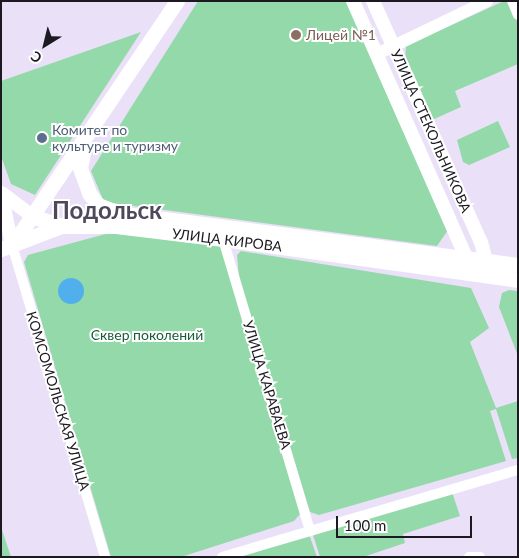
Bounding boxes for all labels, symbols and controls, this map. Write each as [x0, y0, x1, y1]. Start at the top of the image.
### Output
north arrow [20, 20, 70, 70]
place label: Лицeй №1 [306, 27, 376, 43]
marker: Лицeй №1 [290, 29, 302, 41]
street label: УЛИЦА СТЕКОЛЬНИКОВА [387, 47, 475, 215]
text: С [27, 48, 45, 67]
place label: Комитет по культуре и туризму [52, 122, 178, 154]
marker: Комитет по культуре и туризму [36, 132, 48, 144]
district label: Подольск [52, 196, 162, 224]
street label: УЛИЦА КИРОВА [171, 225, 283, 255]
street label: КОМСОМОЛЬСКАЯ УЛИЦА [23, 309, 93, 493]
street label: УЛИЦА КАРАВАЕВА [239, 319, 295, 451]
park label: Сквер поколений [91, 327, 203, 343]
scale bar [339, 506, 475, 538]
text: 100 m [344, 516, 386, 534]

